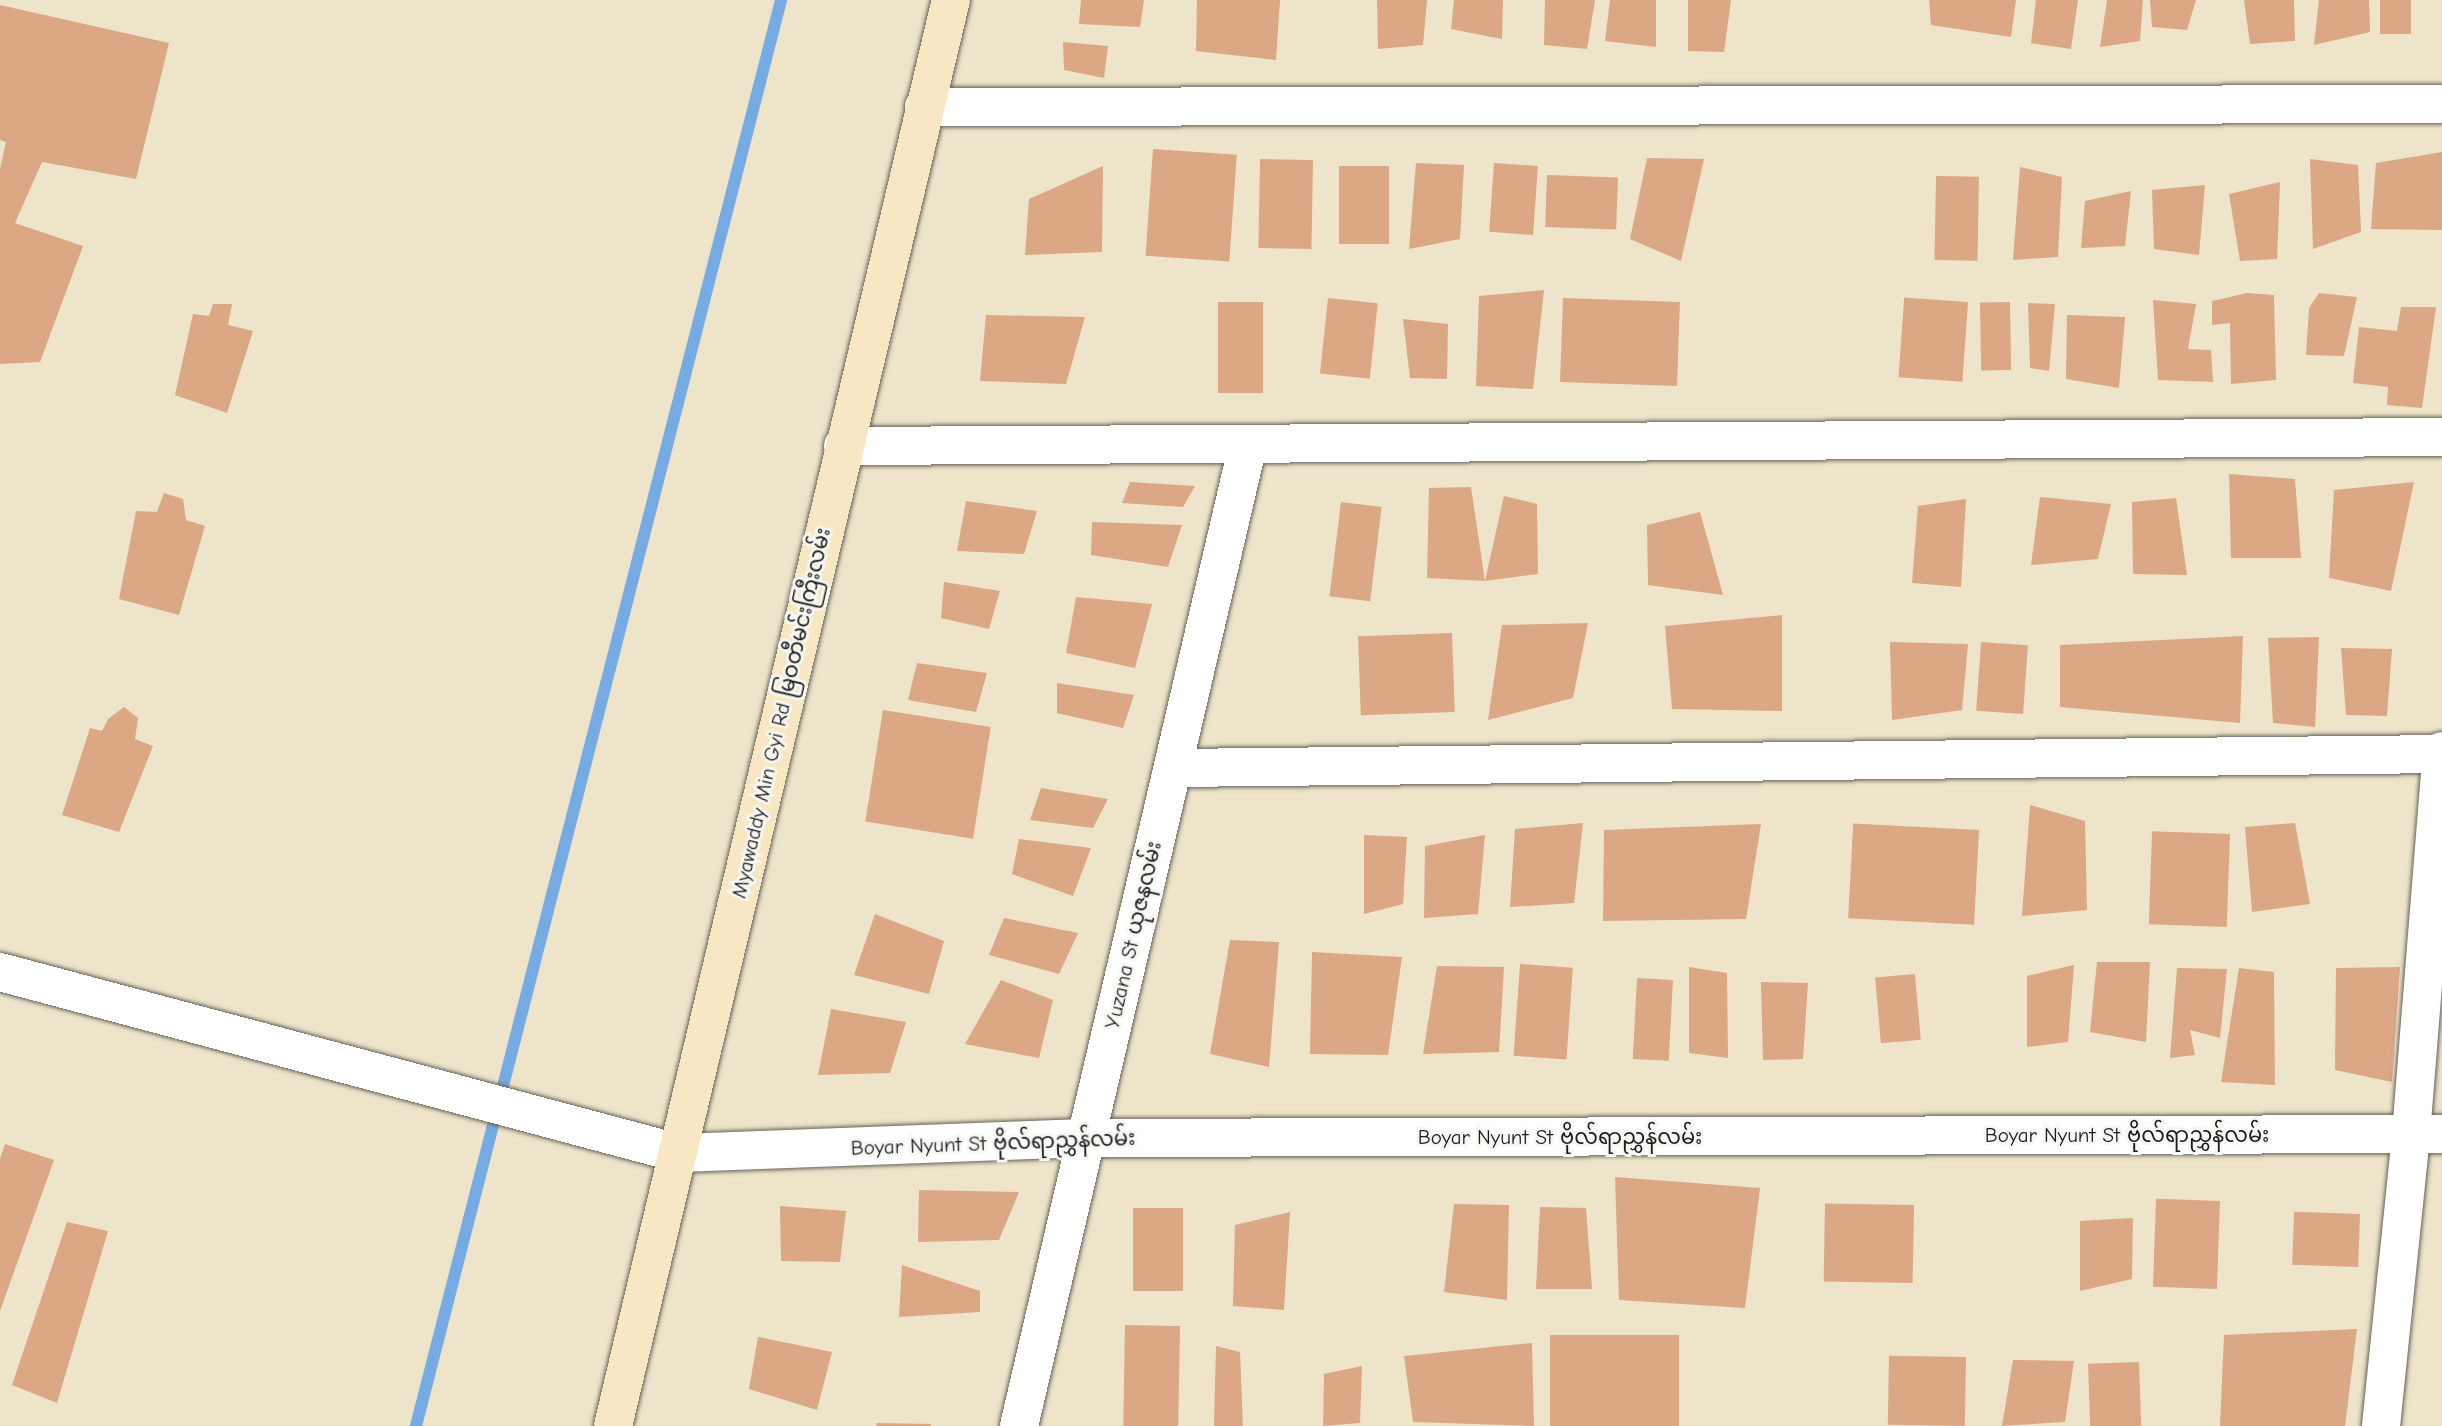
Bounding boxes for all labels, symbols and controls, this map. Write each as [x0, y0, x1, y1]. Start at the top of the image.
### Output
street label: Myawaddy Min Gyi Rd မြဝတီမင်းကြီးလမ်း [726, 525, 836, 901]
street label: Yuzana St ယုဇနလမ်း [1099, 839, 1167, 1031]
street label: Boyar Nyunt St ဗိုလ်ရာညွှန်လမ်း [1985, 1122, 2269, 1148]
street label: Boyar Nyunt St ဗိုလ်ရာညွှန်လမ်း [1418, 1124, 1702, 1150]
street label: Boyar Nyunt St ဗိုလ်ရာညွှန်လမ်း [850, 1125, 1136, 1161]

